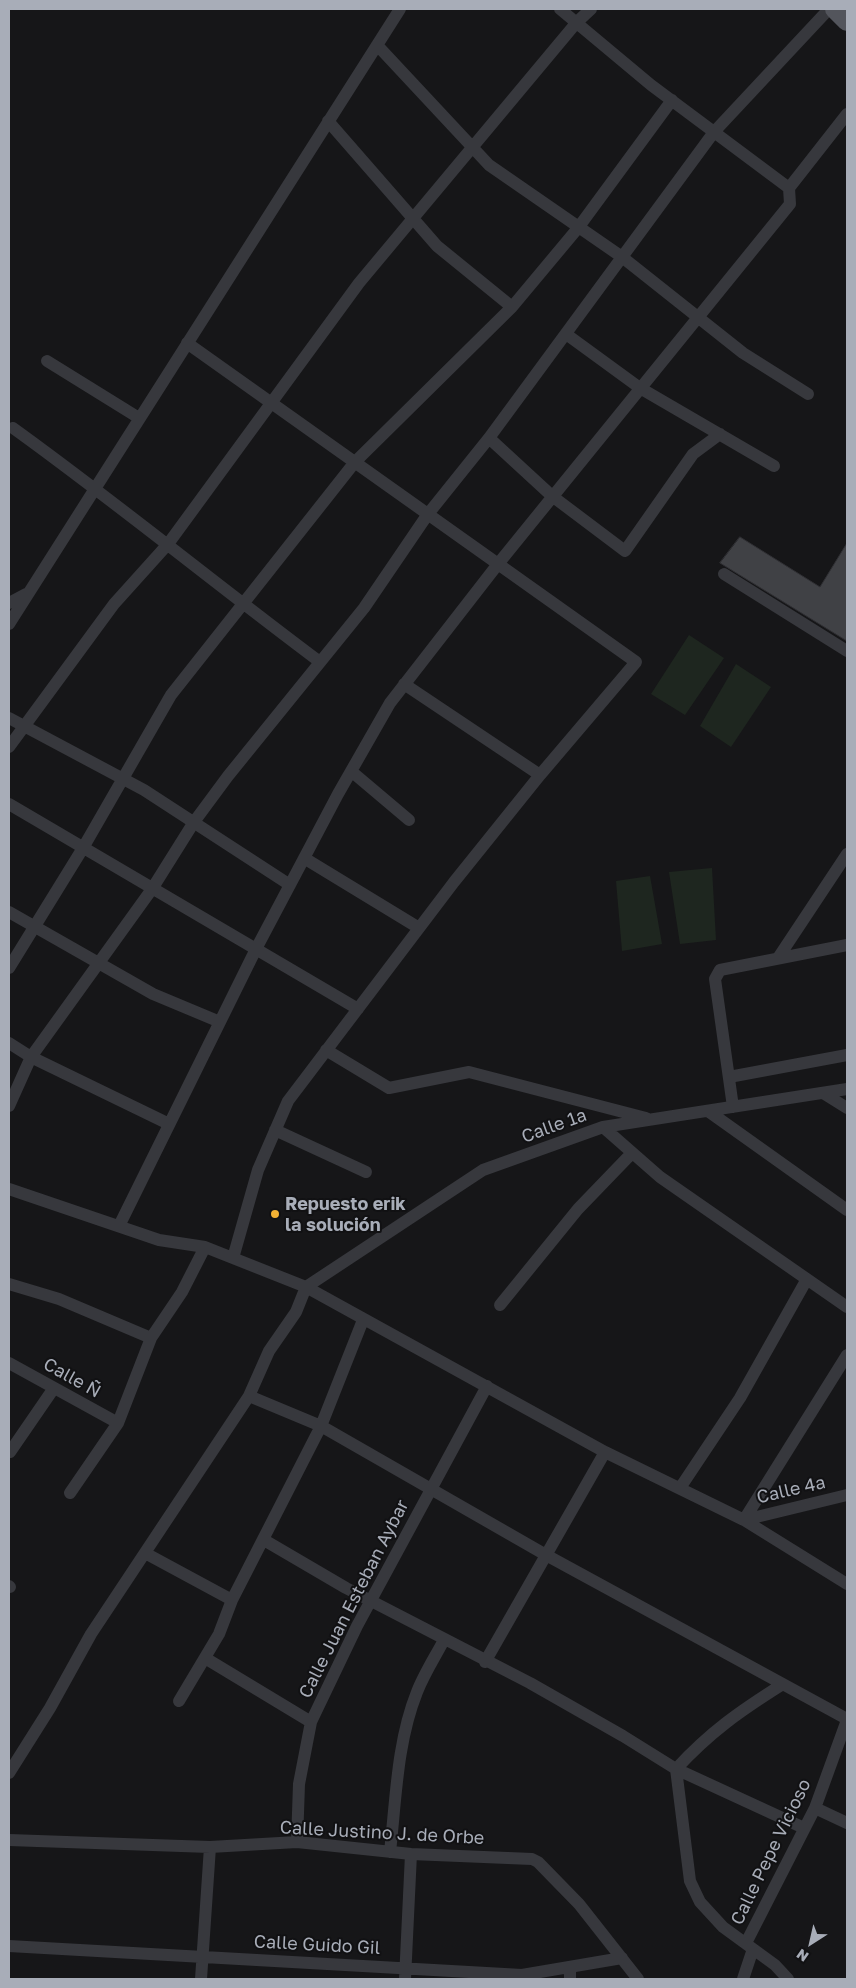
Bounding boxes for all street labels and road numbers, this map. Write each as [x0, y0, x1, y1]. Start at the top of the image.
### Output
street label: Calle 1ª [519, 1104, 589, 1148]
street label: Calle Ñ [39, 1353, 105, 1403]
street label: Calle 4ª [755, 1472, 827, 1508]
street label: Calle Juan Esteban Aybar [295, 1496, 413, 1702]
street label: Calle Pepe Vicioso [726, 1776, 816, 1928]
street label: Calle Justino J. de Orbe [279, 1817, 485, 1849]
street label: Calle Guido Gil [253, 1931, 381, 1959]

